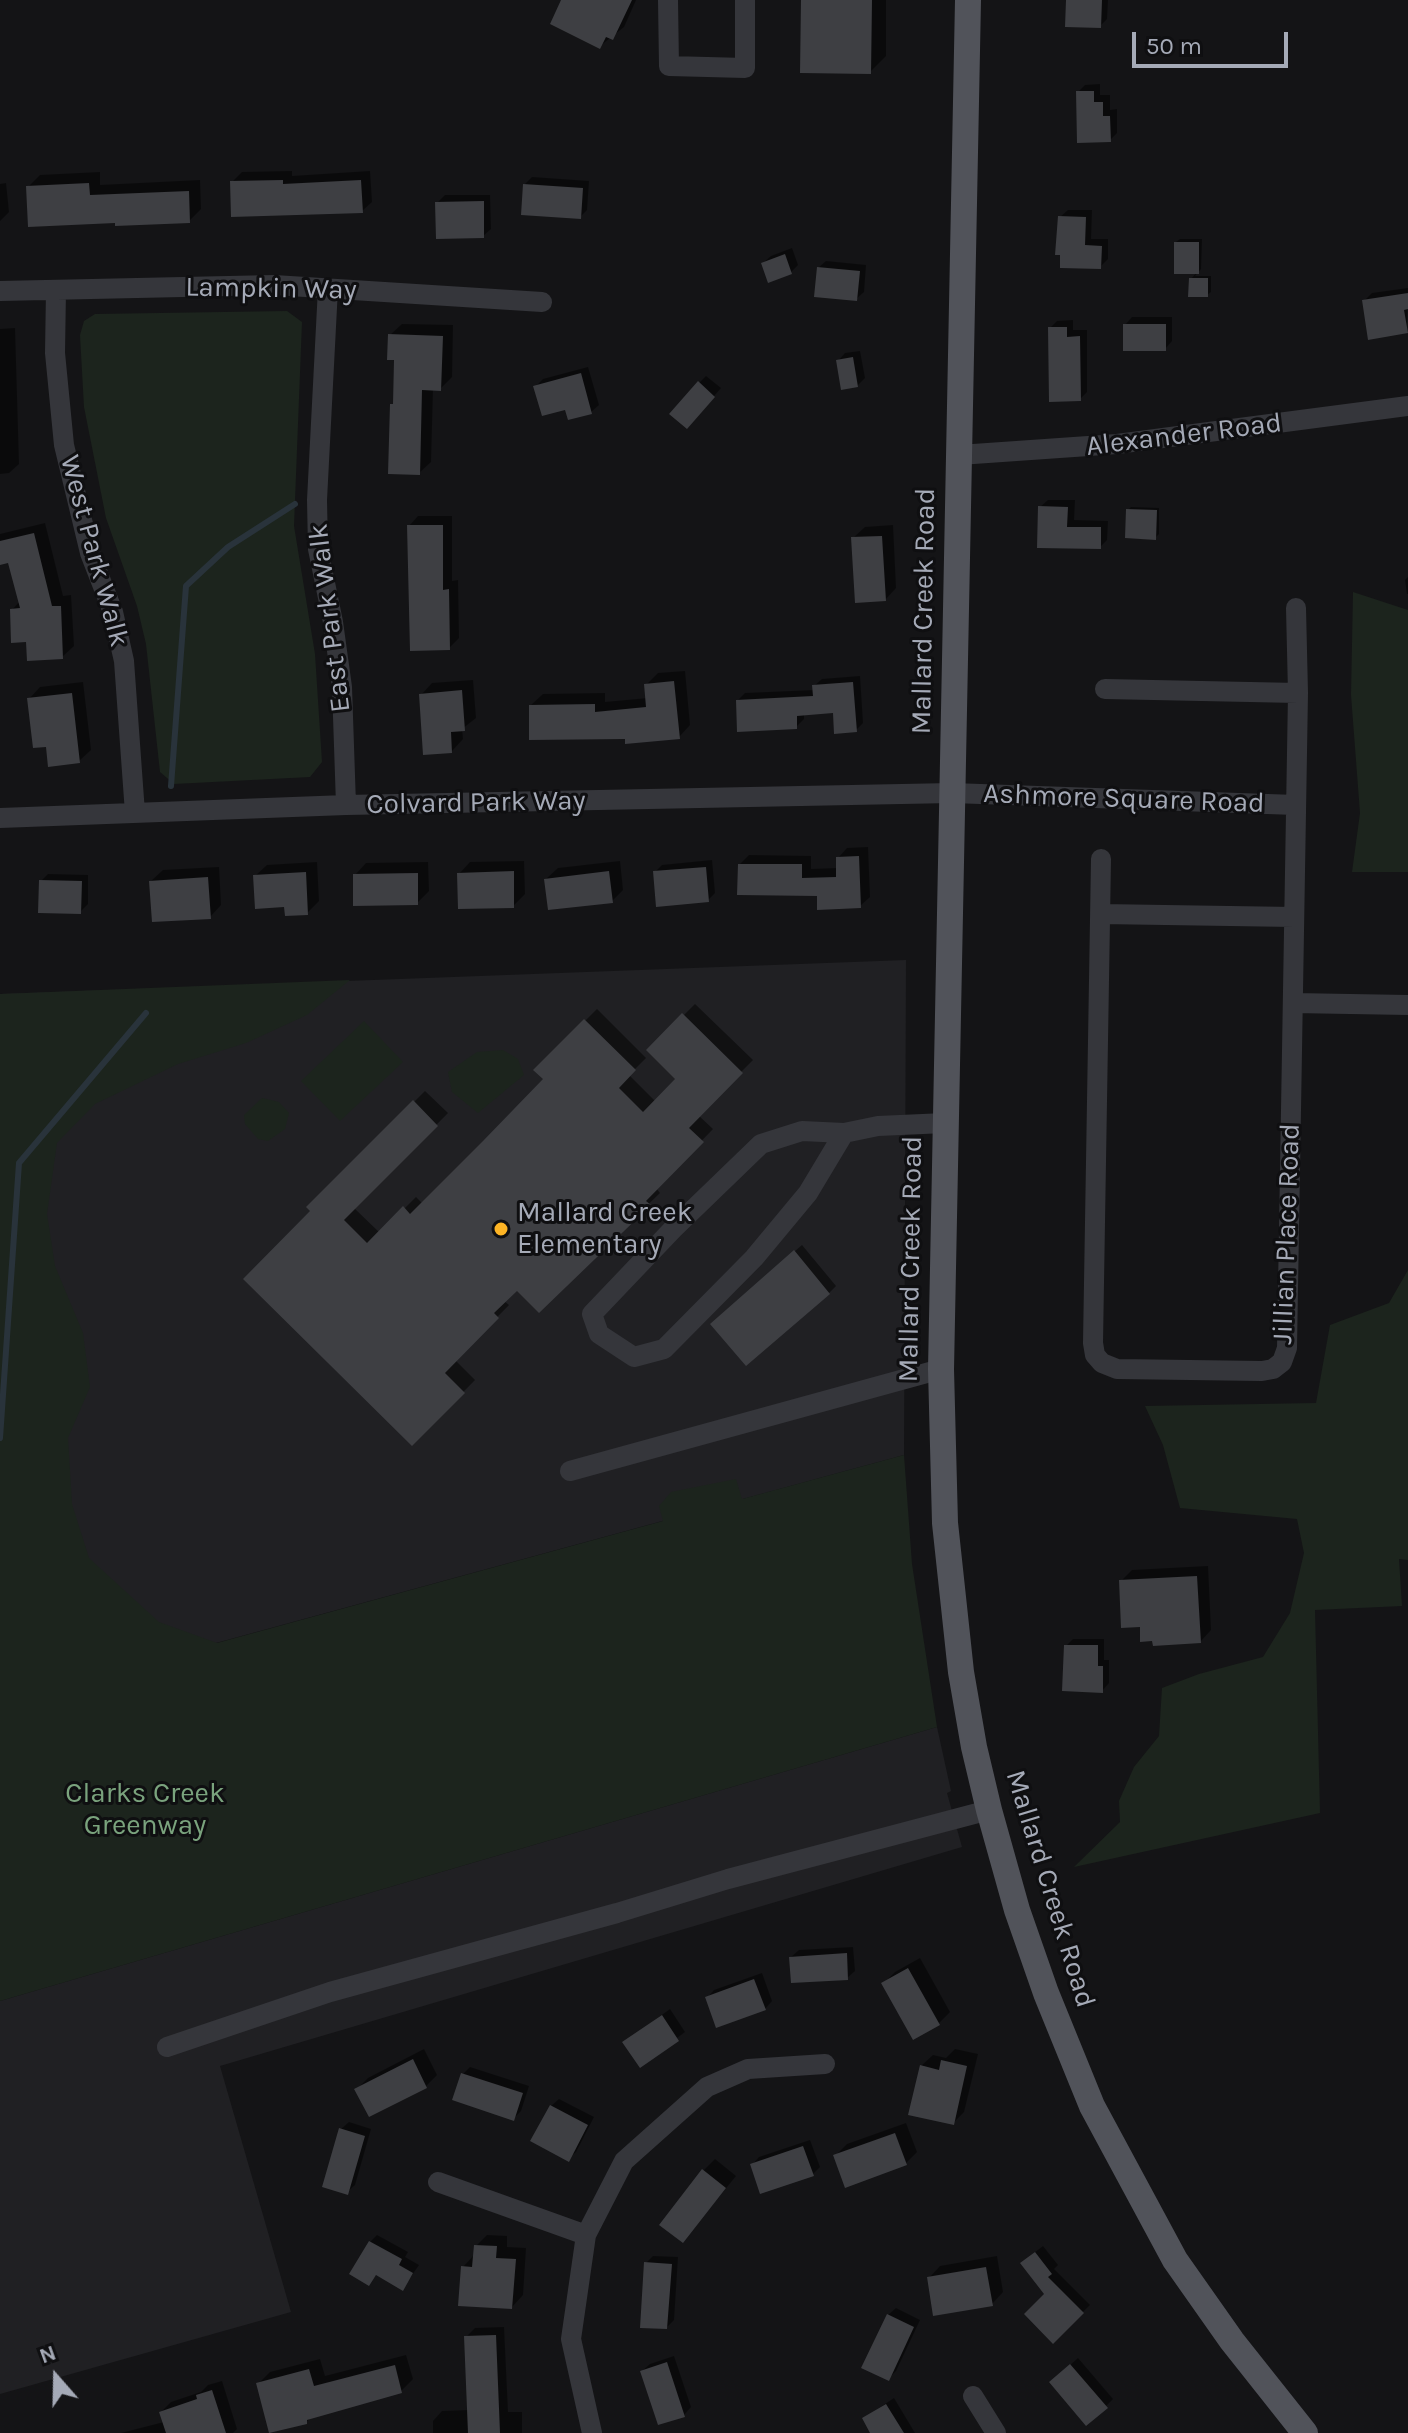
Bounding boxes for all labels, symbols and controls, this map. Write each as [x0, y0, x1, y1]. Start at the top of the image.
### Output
scale bar [1136, 16, 1292, 66]
text: 50 m [1146, 32, 1202, 60]
street label: Lampkin Way [185, 271, 357, 307]
street label: Alexander Road [1084, 406, 1284, 464]
street label: West Park Walk [52, 451, 136, 651]
street label: Mallard Creek Road [905, 487, 943, 735]
street label: East Park Walk [302, 522, 358, 714]
street label: Ashmore Square Road [983, 777, 1265, 821]
street label: Colvard Park Way [366, 784, 586, 822]
street label: Jillian Place Road [1266, 1123, 1308, 1345]
street label: Mallard Creek Road [892, 1135, 930, 1383]
place label: Mallard Creek Elementary [517, 1196, 692, 1262]
marker: Mallard Creek Elementary [492, 1220, 510, 1238]
street label: Mallard Creek Road [998, 1766, 1102, 2012]
park label: Clarks Creek Greenway [65, 1777, 225, 1843]
north arrow [16, 2337, 96, 2417]
text: N [36, 2340, 60, 2369]

